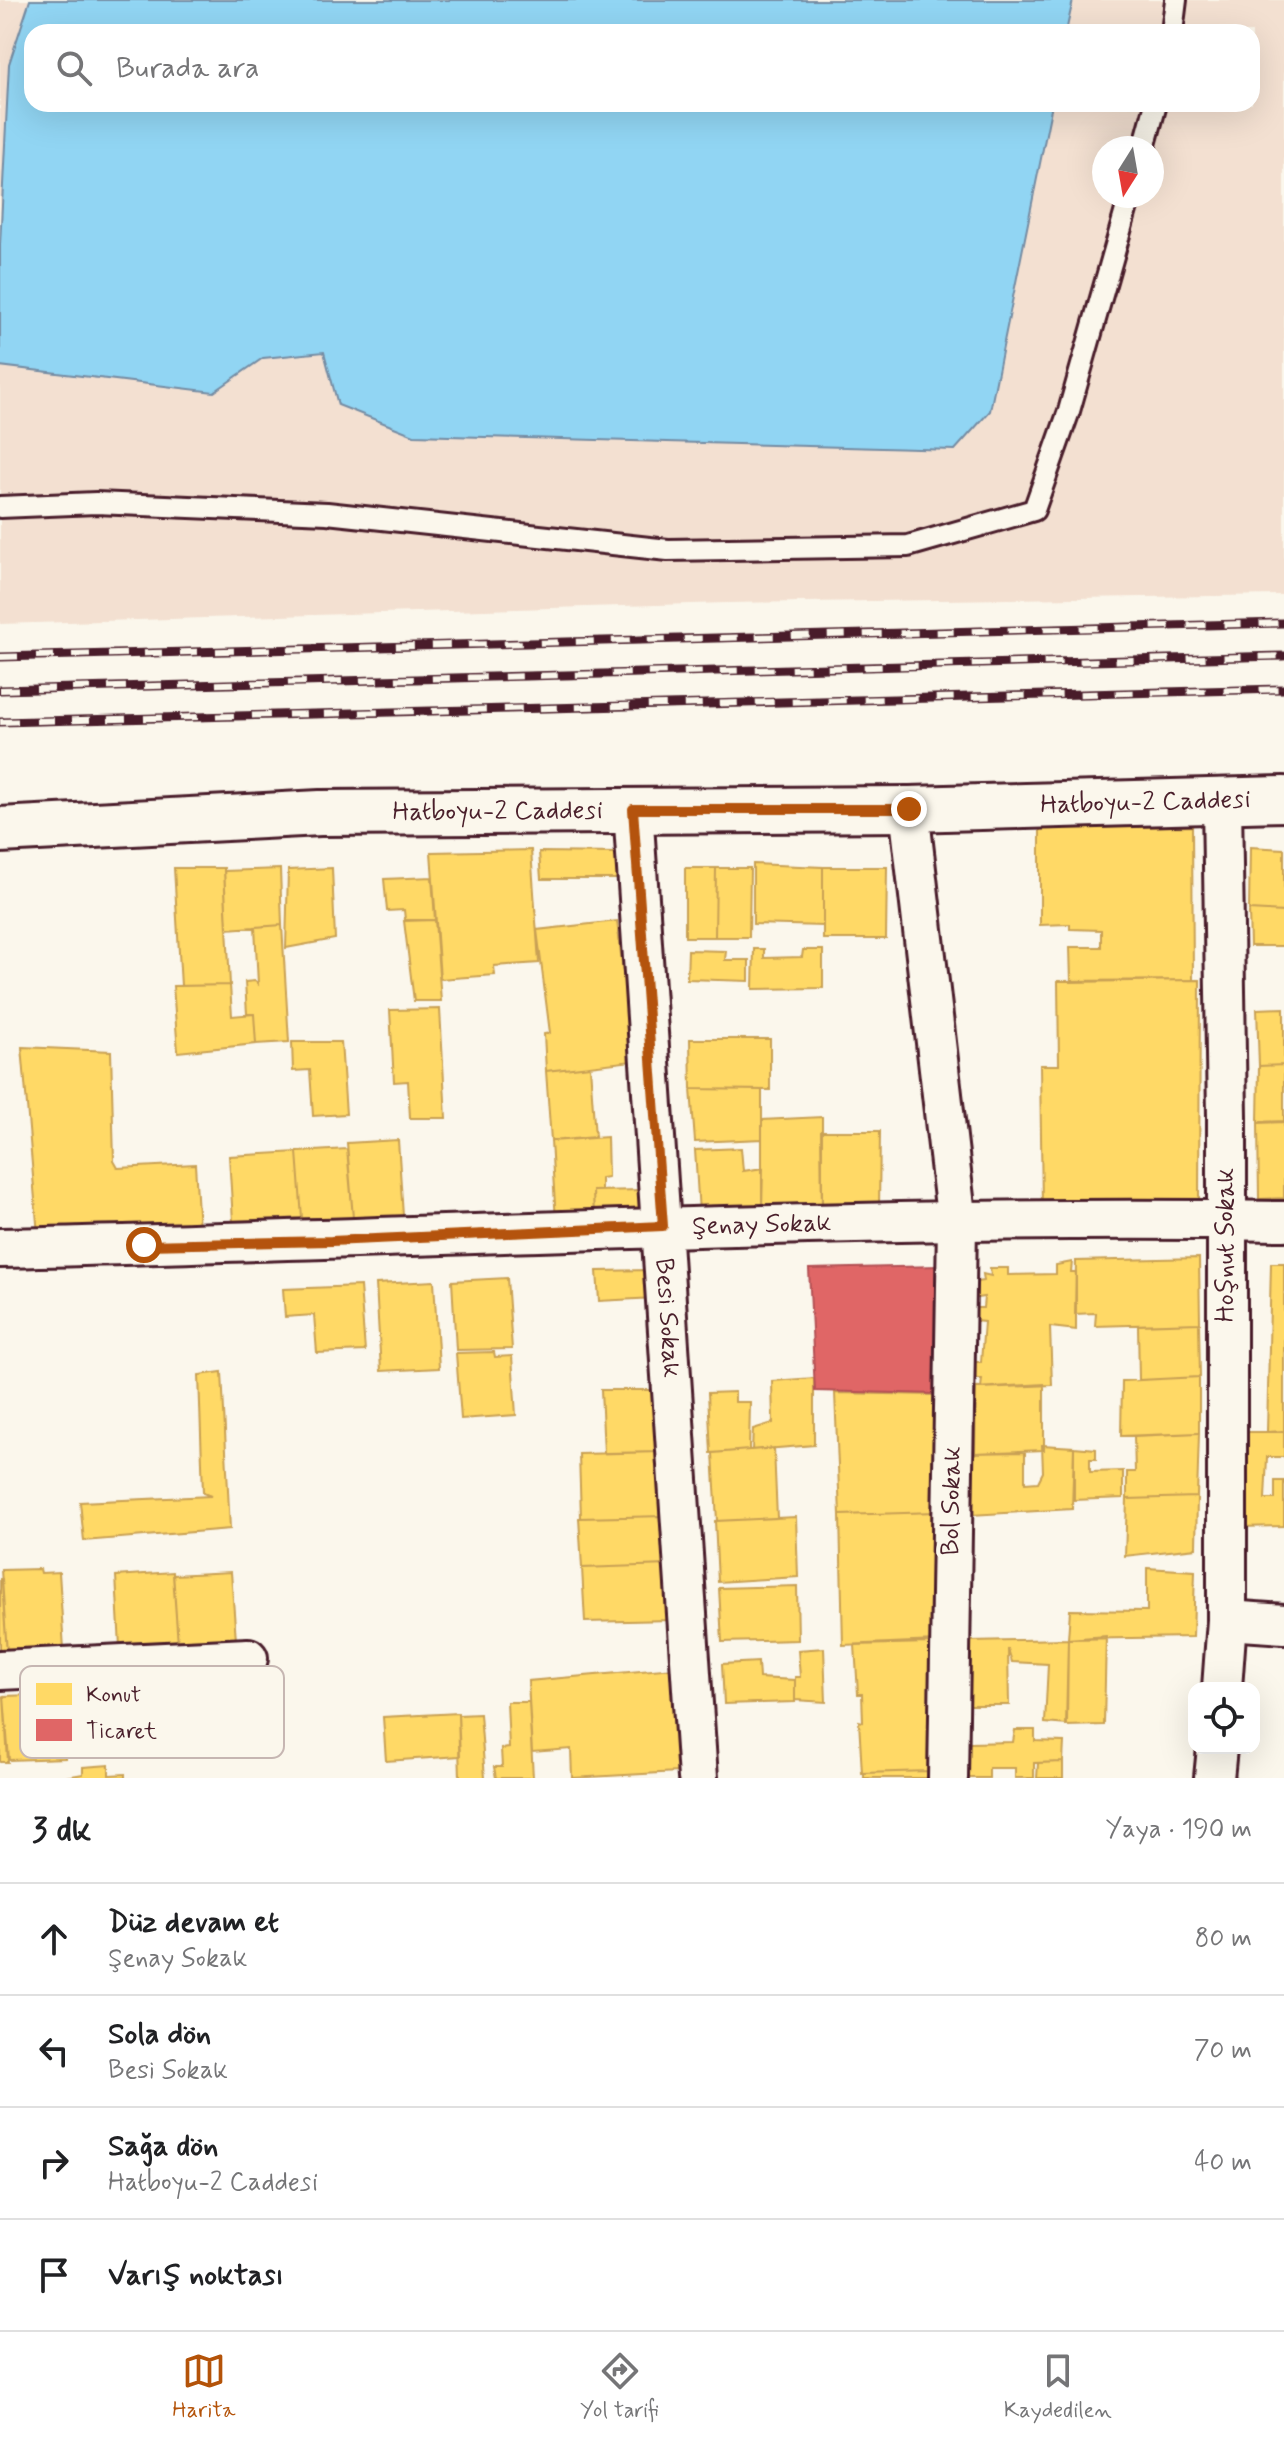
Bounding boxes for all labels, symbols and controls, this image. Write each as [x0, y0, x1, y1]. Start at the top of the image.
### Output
search box [24, 24, 1260, 112]
icon: search [52, 46, 96, 90]
text: Burada ara [116, 49, 259, 88]
north arrow [1092, 136, 1164, 208]
street label: Hatboyu-2 Caddesi [1040, 783, 1251, 822]
route end [891, 791, 927, 827]
street label: Hatboyu-2 Caddesi [392, 794, 603, 830]
street label: Hoşnut Sokak [1209, 1167, 1243, 1322]
street label: Şenay Sokak [692, 1206, 832, 1244]
route start [126, 1227, 162, 1263]
street label: Besi Sokak [646, 1257, 688, 1379]
street label: Bol Sokak [934, 1446, 970, 1556]
legend [20, 1666, 284, 1758]
text: Konut [86, 1682, 141, 1710]
map controls [1188, 1682, 1260, 1754]
button: locate [1188, 1682, 1260, 1754]
text: Ticaret [86, 1718, 157, 1746]
text: 3 dk [32, 1808, 91, 1853]
text: Yaya · 190 m [1105, 1813, 1252, 1847]
text: Düz devam et [108, 1903, 279, 1942]
icon: ahead [32, 1917, 76, 1961]
text: 80 m [1195, 1922, 1252, 1956]
text: Şenay Sokak [108, 1942, 247, 1976]
text: Sola dön [108, 2015, 211, 2054]
icon: left [32, 2029, 76, 2073]
text: 70 m [1194, 2034, 1252, 2068]
text: Besi Sokak [108, 2054, 228, 2088]
text: Sağa dön [108, 2127, 218, 2166]
icon: right [32, 2141, 76, 2185]
text: 40 m [1194, 2146, 1252, 2180]
text: Hatboyu-2 Caddesi [108, 2166, 318, 2200]
icon: arrive [32, 2253, 76, 2297]
text: Varış noktası [108, 2256, 284, 2295]
tab: Harita [172, 2349, 235, 2425]
tab: Yol tarifi [580, 2349, 659, 2425]
tab: Kaydedilen [1004, 2349, 1112, 2425]

